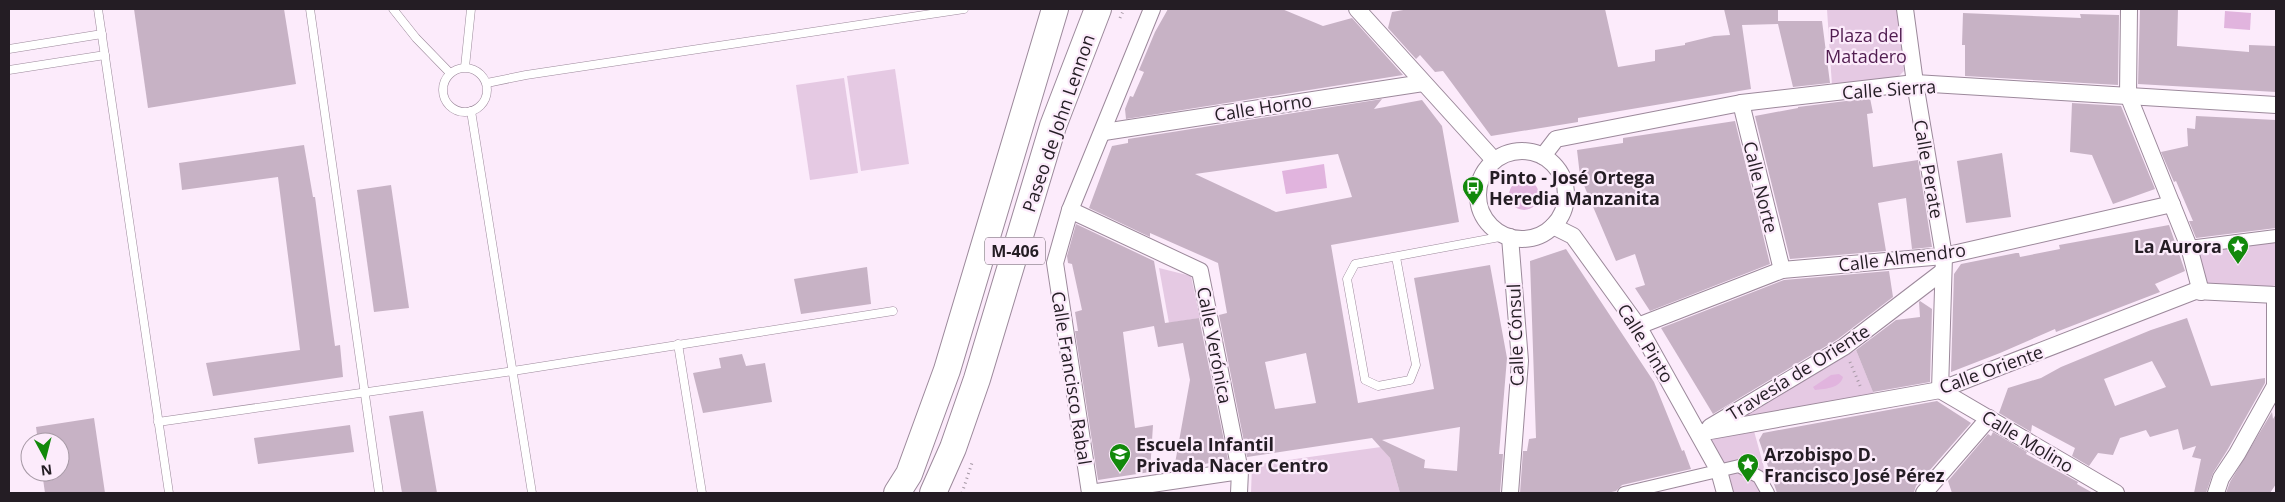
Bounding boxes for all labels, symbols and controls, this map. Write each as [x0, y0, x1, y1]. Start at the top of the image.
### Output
park label: Plaza del Matadero [1825, 23, 1907, 68]
street label: Paseo de John Lennon [1016, 31, 1100, 215]
street label: Calle Sierra [1841, 74, 1937, 104]
street label: Calle Horno [1212, 87, 1314, 127]
street label: Calle Perate [1908, 118, 1950, 220]
street label: Calle Norte [1738, 139, 1784, 235]
place label: Pinto - José Ortega Heredia Manzanita [1489, 165, 1660, 210]
bus stop icon: Pinto - José Ortega Heredia Manzanita [1461, 175, 1485, 206]
place label: La Aurora [2134, 234, 2222, 258]
place icon: La Aurora [2226, 234, 2250, 265]
street label: Calle Almendro [1837, 237, 1967, 277]
road number: M-406 [985, 238, 1045, 264]
street label: Calle Cónsul [1501, 283, 1529, 387]
street label: Calle Verónica [1192, 285, 1238, 405]
street label: Calle Francisco Rabal [1046, 289, 1098, 467]
street label: Calle Pinto [1612, 299, 1680, 387]
street label: Travesía de Oriente [1722, 318, 1874, 426]
street label: Calle Oriente [1936, 339, 2046, 399]
street label: Calle Molino [1978, 404, 2078, 478]
north arrow [20, 432, 70, 482]
place label: Escuela Infantil Privada Nacer Centro [1136, 432, 1328, 477]
school or university icon: Escuela Infantil Privada Nacer Centro [1108, 442, 1132, 473]
place label: Arzobispo D. Francisco José Pérez [1764, 442, 1945, 487]
place icon: Arzobispo D. Francisco José Pérez [1736, 452, 1760, 483]
text: N [40, 460, 53, 481]

